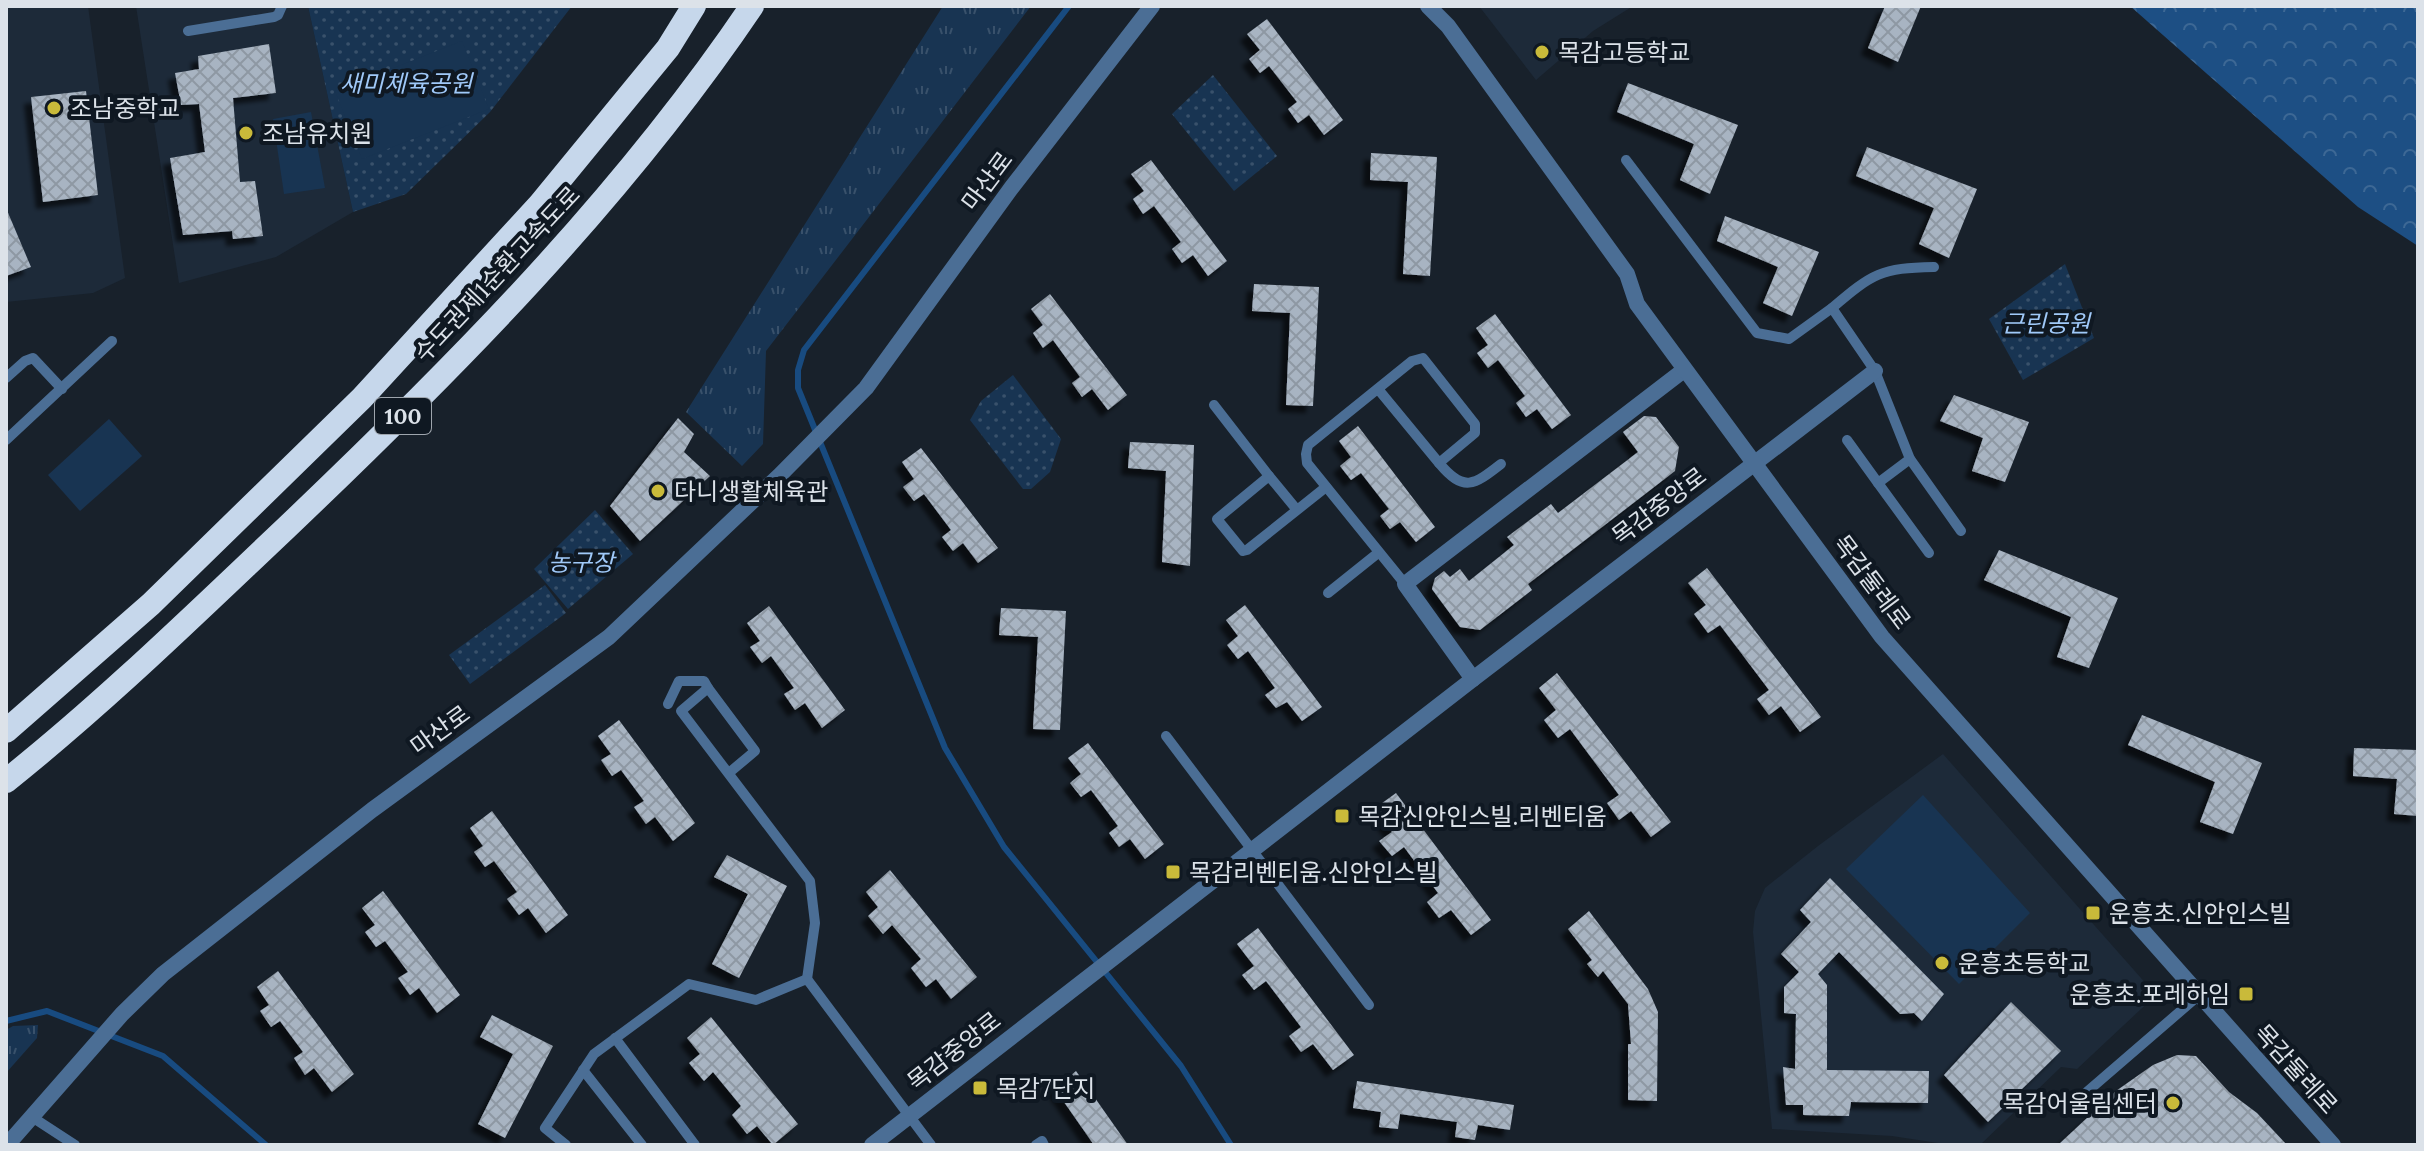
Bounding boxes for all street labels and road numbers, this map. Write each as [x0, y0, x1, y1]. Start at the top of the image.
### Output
street label: 마산로 [955, 145, 1019, 217]
street label: 수도권제1순환고속도로 [407, 179, 587, 369]
road number: 100 [375, 398, 431, 434]
street label: 목감중앙로 [1606, 460, 1712, 552]
street label: 목감둘레로 [1826, 529, 1918, 635]
street label: 마산로 [404, 698, 476, 762]
street label: 목감중앙로 [901, 1005, 1007, 1097]
street label: 목감둘레로 [2248, 1018, 2344, 1120]

